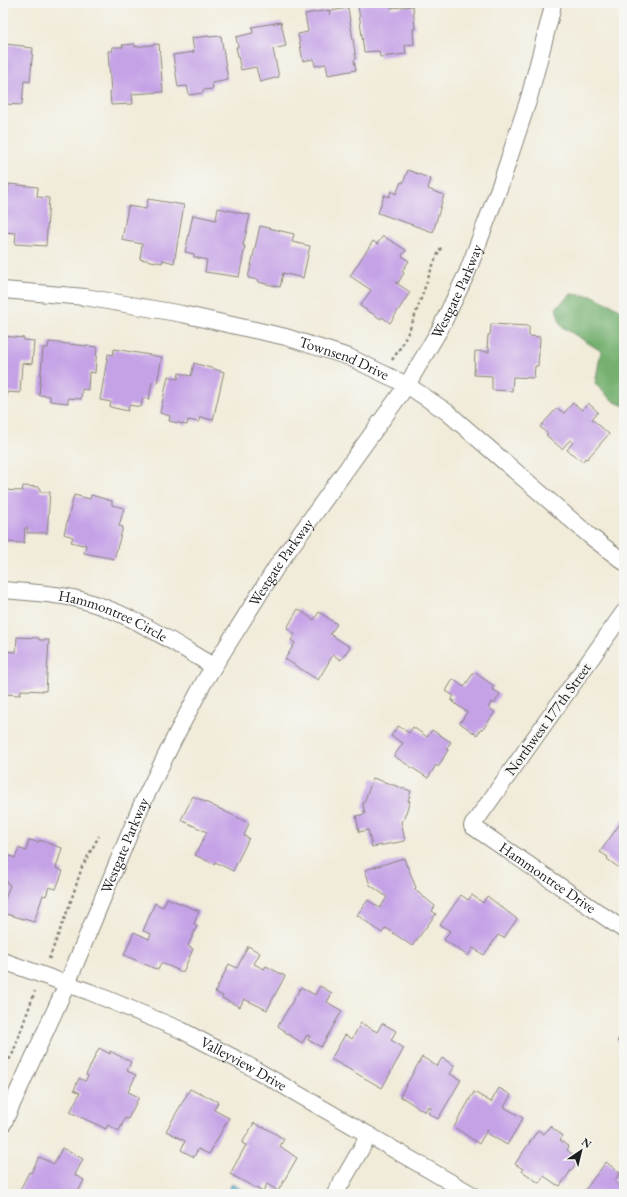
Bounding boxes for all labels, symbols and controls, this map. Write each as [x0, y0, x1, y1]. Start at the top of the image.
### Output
street label: Westgate Parkway [426, 241, 486, 342]
street label: Townsend Drive [297, 332, 392, 384]
street label: Westgate Parkway [244, 514, 317, 610]
street label: Hammontree Circle [57, 585, 171, 646]
street label: Northwest 177th Street [500, 658, 595, 779]
street label: Westgate Parkway [96, 794, 153, 896]
street label: Hammontree Drive [496, 837, 600, 917]
street label: Valleyview Drive [197, 1032, 291, 1095]
north arrow [561, 1131, 601, 1171]
text: N [579, 1135, 594, 1151]

